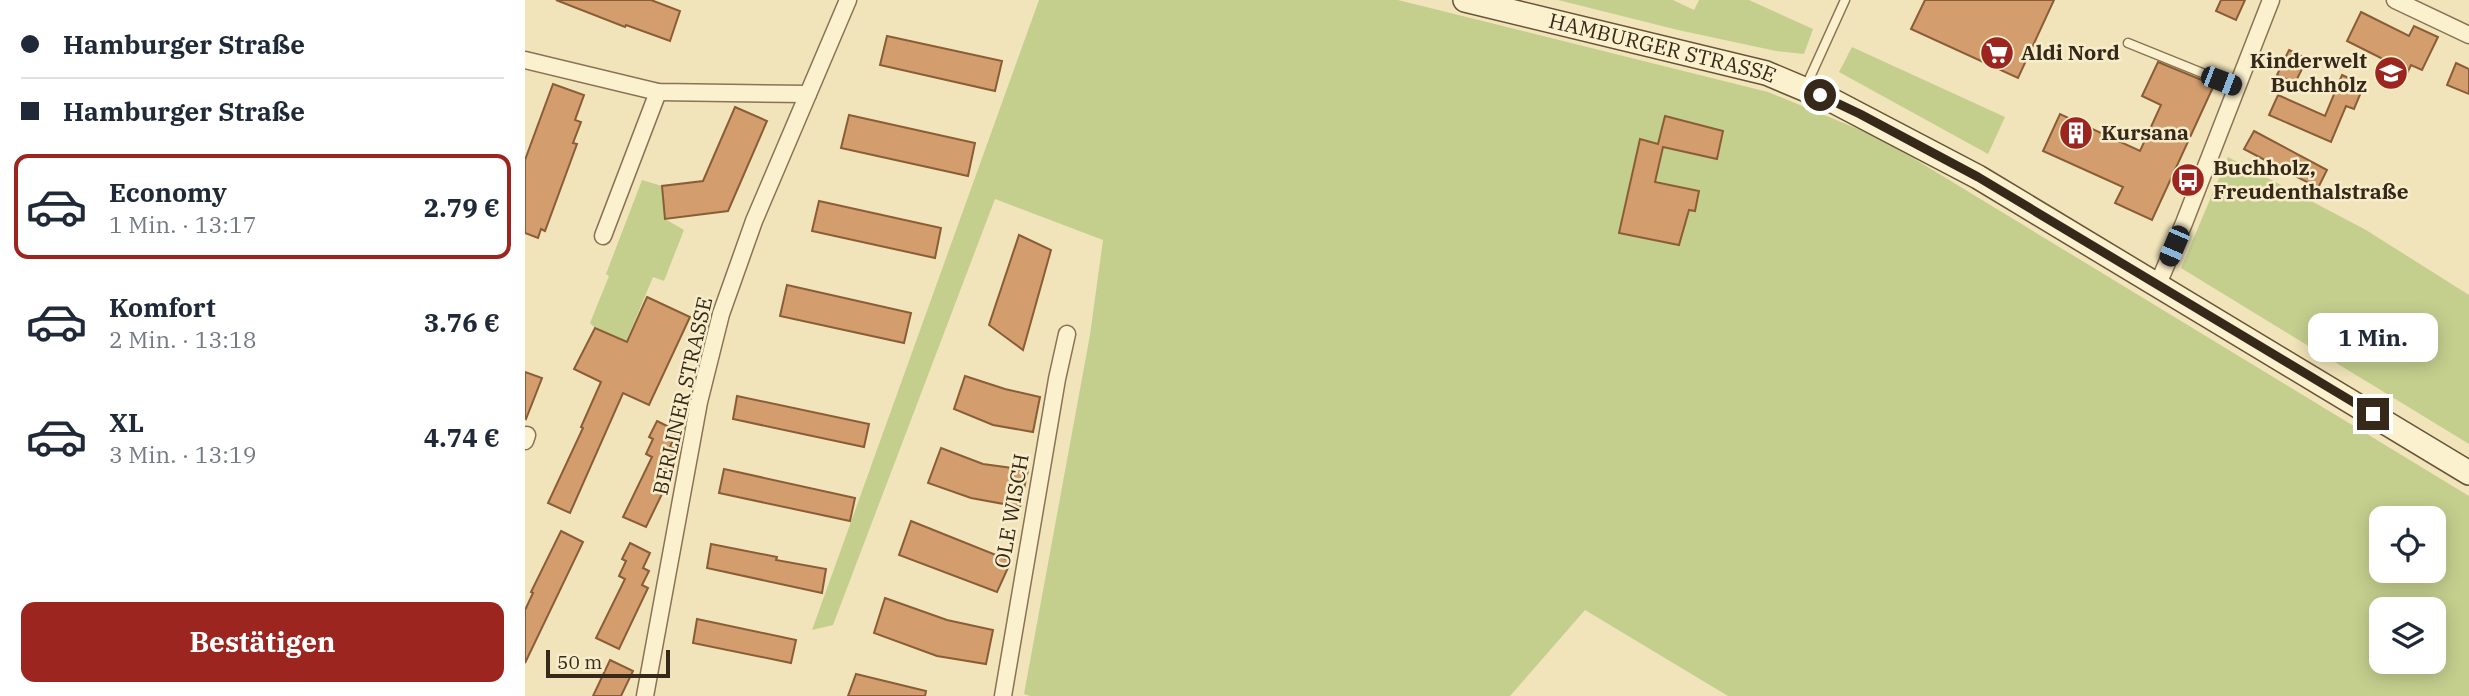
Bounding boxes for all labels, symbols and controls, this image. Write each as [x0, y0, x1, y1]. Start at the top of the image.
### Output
street label: HAMBURGER STRASSE [1546, 6, 1781, 89]
text: Hamburger Straße [63, 27, 305, 61]
supermarket icon: Aldi Nord [1978, 34, 2016, 72]
place label: Aldi Nord [2021, 38, 2120, 66]
place label: Kinderwelt Buchholz [2250, 46, 2367, 98]
school or university icon: Kinderwelt Buchholz [2372, 54, 2410, 92]
car [2198, 64, 2245, 98]
route start [1804, 79, 1836, 111]
text: Hamburger Straße [63, 94, 305, 128]
building icon: Kursana [2057, 114, 2095, 152]
place label: Kursana [2101, 118, 2189, 146]
place label: Buchholz, Freudenthalstraße [2213, 153, 2409, 205]
bus stop icon: Buchholz, Freudenthalstraße [2169, 161, 2207, 199]
icon: car [25, 175, 88, 238]
text: Economy [109, 175, 227, 209]
text: 2.79 € [424, 190, 500, 224]
text: 1 Min. · 13:17 [109, 209, 256, 239]
car [2157, 223, 2192, 269]
icon: car [25, 290, 88, 353]
text: Komfort [109, 290, 216, 324]
street label: BERLINER STRASSE [646, 294, 718, 498]
text: 3.76 € [424, 305, 500, 339]
callout: 1 Min. [2308, 312, 2438, 362]
text: 1 Min. [2338, 322, 2408, 352]
text: 2 Min. · 13:18 [109, 324, 256, 354]
route end [2357, 398, 2389, 430]
icon: car [25, 405, 88, 468]
text: XL [109, 405, 144, 439]
text: 4.74 € [424, 420, 500, 454]
text: 3 Min. · 13:19 [109, 439, 256, 469]
street label: OLE WISCH [987, 451, 1035, 570]
map controls [2369, 506, 2446, 674]
button: locate [2369, 506, 2446, 583]
button: layers [2369, 597, 2446, 674]
button: Bestätigen [21, 602, 504, 682]
scale bar [546, 647, 670, 679]
text: 50 m [557, 650, 602, 674]

